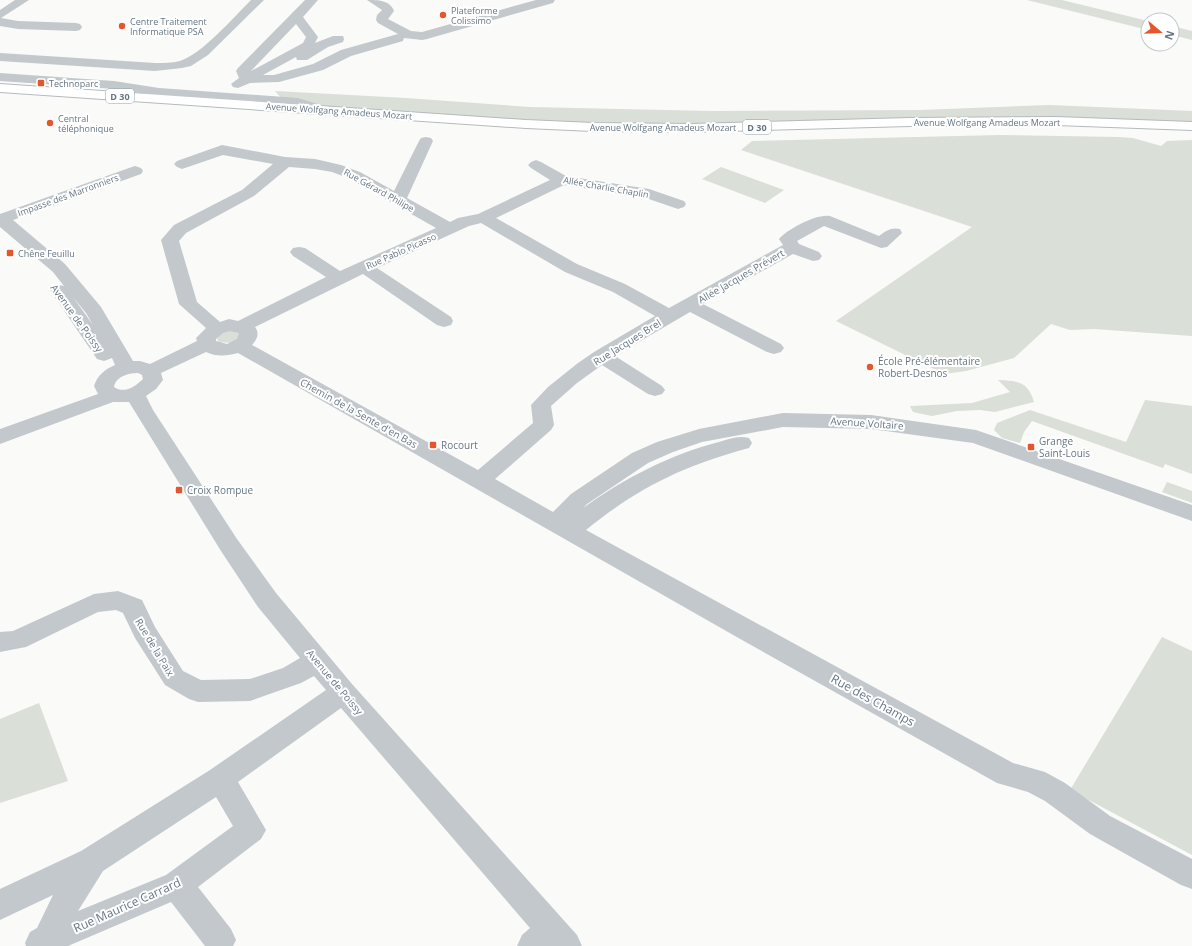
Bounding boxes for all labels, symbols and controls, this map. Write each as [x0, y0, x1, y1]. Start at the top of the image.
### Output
place label: Plateforme Colissimo [451, 4, 497, 27]
marker: Plateforme Colissimo [438, 10, 448, 20]
north arrow [1140, 12, 1180, 52]
place label: Centre Traitement Informatique PSA [130, 15, 207, 38]
marker: Centre Traitement Informatique PSA [117, 21, 127, 31]
text: N [1161, 29, 1178, 42]
place label: Technoparc [49, 77, 99, 90]
marker: Technoparc [36, 78, 46, 88]
road number: D 30 [106, 89, 134, 103]
street label: Avenue Wolfgang Amadeus Mozart [265, 99, 413, 123]
place label: Central téléphonique [58, 112, 114, 135]
street label: Avenue Wolfgang Amadeus Mozart [914, 116, 1060, 129]
marker: Central téléphonique [45, 118, 55, 128]
road number: D 30 [743, 120, 771, 134]
street label: Avenue Wolfgang Amadeus Mozart [590, 121, 736, 134]
street label: Rue Gérard Philipe [341, 165, 417, 215]
street label: Impasse des Marronniers [16, 171, 120, 219]
street label: Allée Charlie Chaplin [562, 173, 650, 201]
street label: Rue Pablo Picasso [364, 230, 438, 272]
street label: Allée Jacques Prévert [695, 245, 787, 306]
place label: Chêne Feuillu [18, 247, 75, 260]
marker: Chêne Feuillu [5, 248, 15, 258]
street label: Avenue de Poissy [48, 281, 107, 356]
street label: Rue Jacques Brel [590, 316, 664, 368]
place label: École Pré-élémentaire Robert-Desnos [878, 354, 981, 380]
marker: École Pré-élémentaire Robert-Desnos [865, 362, 875, 372]
street label: Chemin de la Sente d'en Bas [298, 375, 420, 451]
street label: Avenue Voltaire [830, 413, 904, 433]
place label: Grange Saint-Louis [1039, 434, 1090, 460]
place label: Rocourt [441, 438, 478, 452]
marker: Rocourt [428, 440, 438, 450]
marker: Grange Saint-Louis [1026, 442, 1036, 452]
place label: Croix Rompue [187, 483, 253, 497]
marker: Croix Rompue [174, 485, 184, 495]
street label: Rue de la Paix [132, 616, 178, 679]
street label: Avenue de Poissy [304, 647, 367, 718]
street label: Rue des Champs [828, 670, 918, 730]
street label: Rue Maurice Carrard [71, 874, 183, 936]

